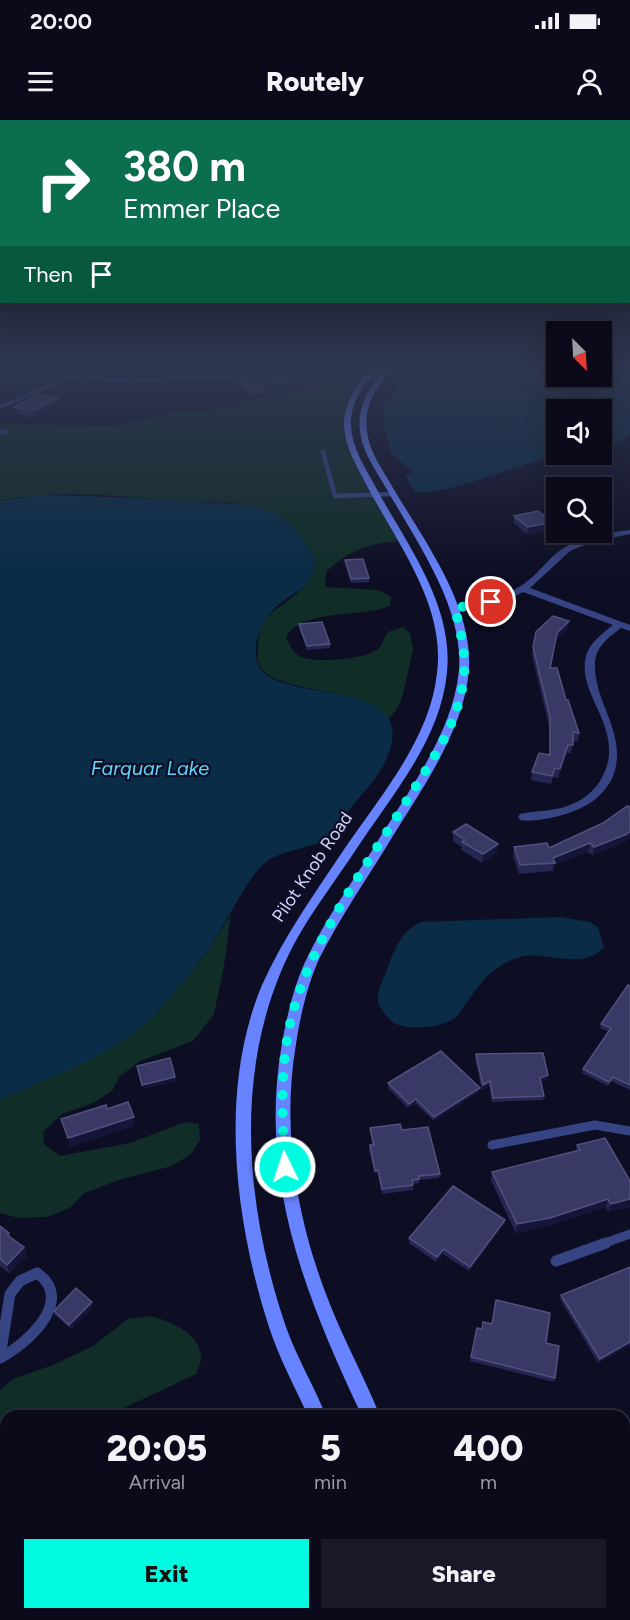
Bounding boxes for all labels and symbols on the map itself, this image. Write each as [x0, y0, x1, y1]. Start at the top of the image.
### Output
north arrow [546, 321, 612, 387]
pin [465, 576, 516, 627]
water label: Farquar Lake [91, 756, 209, 780]
street label: Pilot Knob Road [267, 808, 357, 926]
position arrow [253, 1135, 317, 1199]

